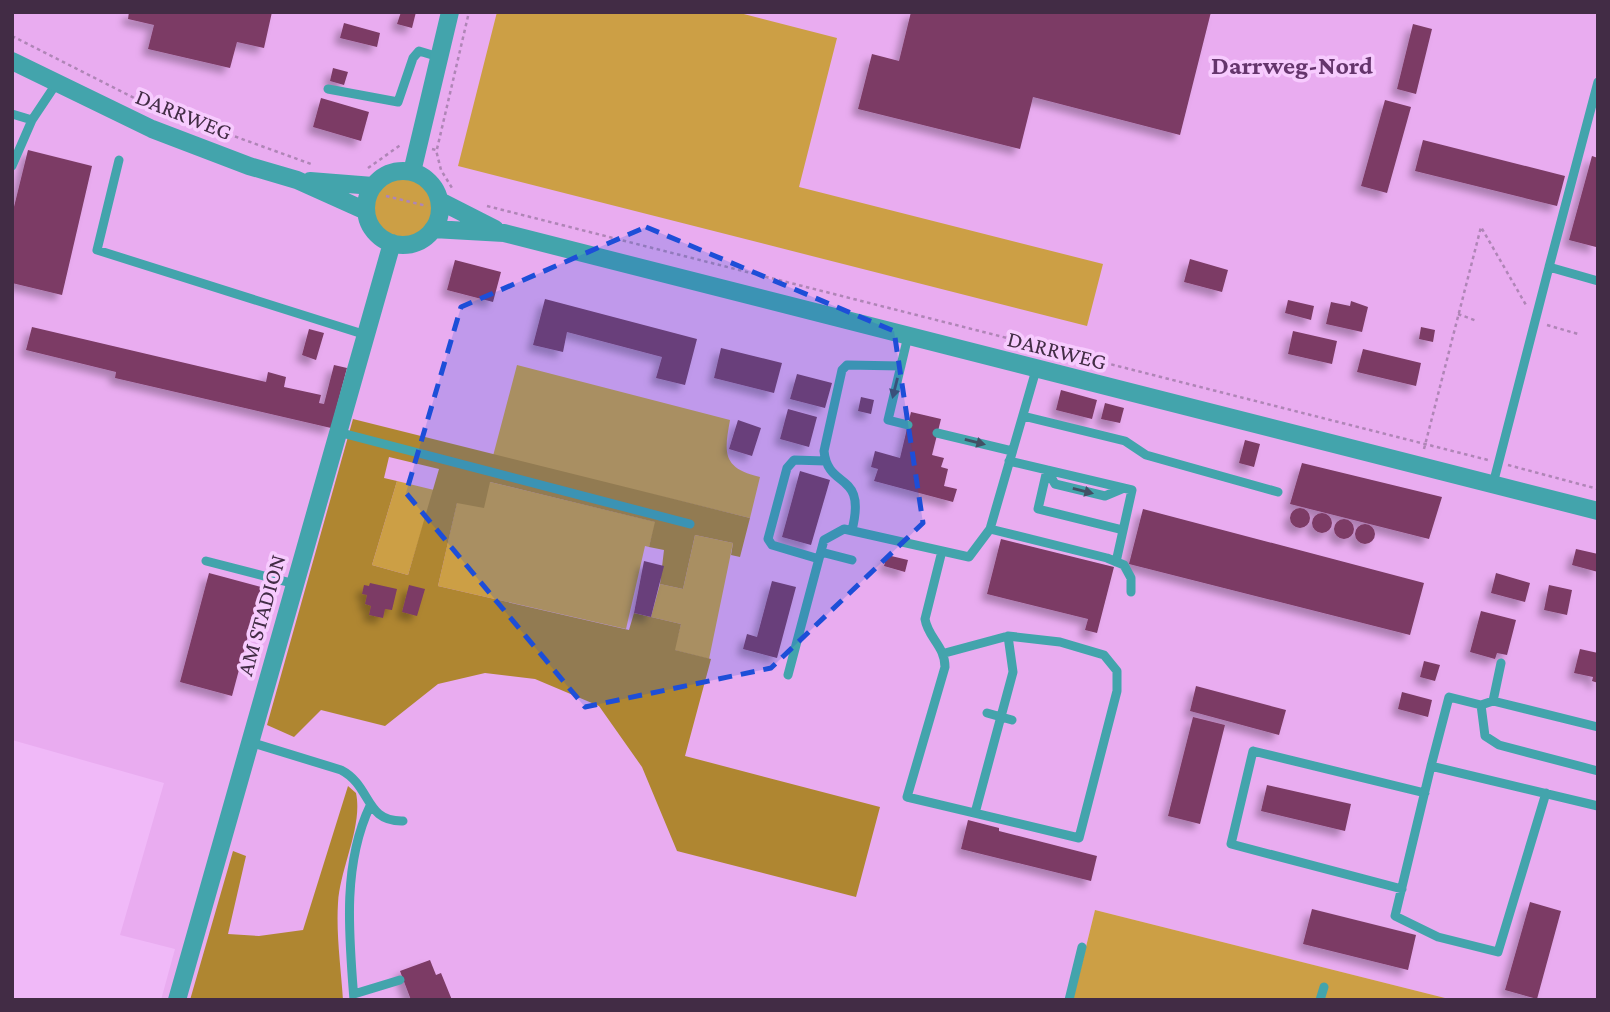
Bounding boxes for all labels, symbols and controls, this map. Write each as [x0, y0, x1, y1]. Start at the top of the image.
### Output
district label: Darrweg-Nord [1211, 51, 1373, 80]
street label: DARRWEG [132, 83, 236, 145]
street label: DARRWEG [1005, 325, 1109, 375]
one-way arrow [890, 377, 901, 399]
one-way arrow [964, 437, 986, 448]
one-way arrow [1072, 486, 1094, 497]
street label: AM STADION [231, 551, 291, 679]

